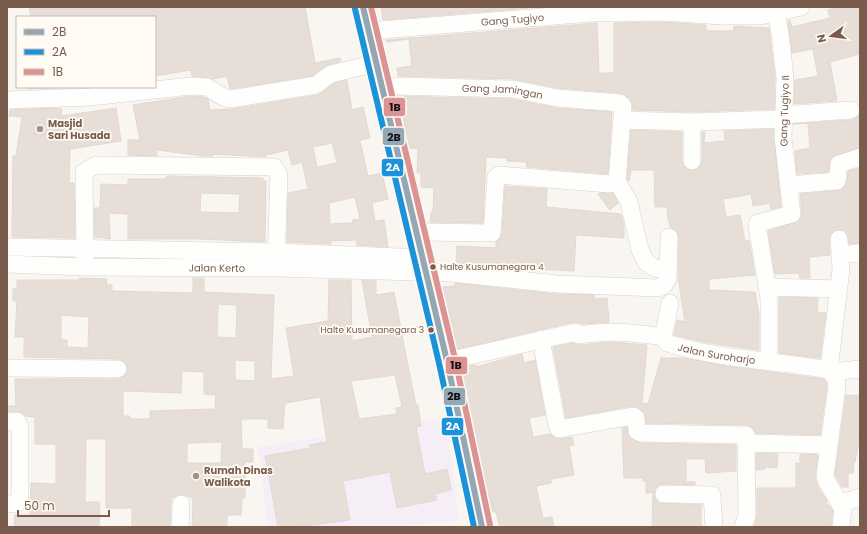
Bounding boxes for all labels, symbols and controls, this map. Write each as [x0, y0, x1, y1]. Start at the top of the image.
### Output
street label: Gang Tugiyo [480, 9, 545, 29]
legend [16, 16, 156, 88]
north arrow [811, 16, 851, 56]
text: 2B [52, 23, 66, 40]
text: N [813, 32, 830, 44]
text: 2A [52, 43, 67, 60]
text: 1B [52, 63, 63, 80]
street label: Gang Tugiyo II [775, 75, 793, 147]
street label: Gang Jamingan [462, 80, 544, 102]
line badge: 1B [383, 97, 406, 117]
text: 1B [389, 99, 401, 115]
place label: Masjid Sari Husada [48, 116, 110, 143]
marker: Masjid Sari Husada [35, 124, 45, 134]
line badge: 2B [382, 127, 405, 146]
text: 2B [387, 129, 401, 145]
line badge: 2A [381, 158, 404, 177]
text: 2A [386, 159, 400, 175]
street label: Jalan Kerto [189, 260, 245, 275]
place label: Halte Kusumanegara 4 [440, 261, 544, 273]
marker: Halte Kusumanegara 4 [428, 262, 438, 272]
place label: Halte Kusumanegara 3 [321, 324, 424, 336]
marker: Halte Kusumanegara 3 [426, 325, 436, 335]
street label: Jalan Suroharjo [676, 339, 756, 368]
line badge: 1B [445, 356, 468, 375]
text: 1B [450, 357, 462, 373]
line badge: 2B [443, 387, 466, 406]
text: 2B [447, 388, 461, 404]
line badge: 2A [441, 417, 464, 436]
text: 2A [446, 418, 460, 434]
place label: Rumah Dinas Walikota [204, 463, 273, 490]
marker: Rumah Dinas Walikota [191, 471, 201, 481]
scale bar [18, 492, 109, 518]
text: 50 m [24, 497, 55, 514]

